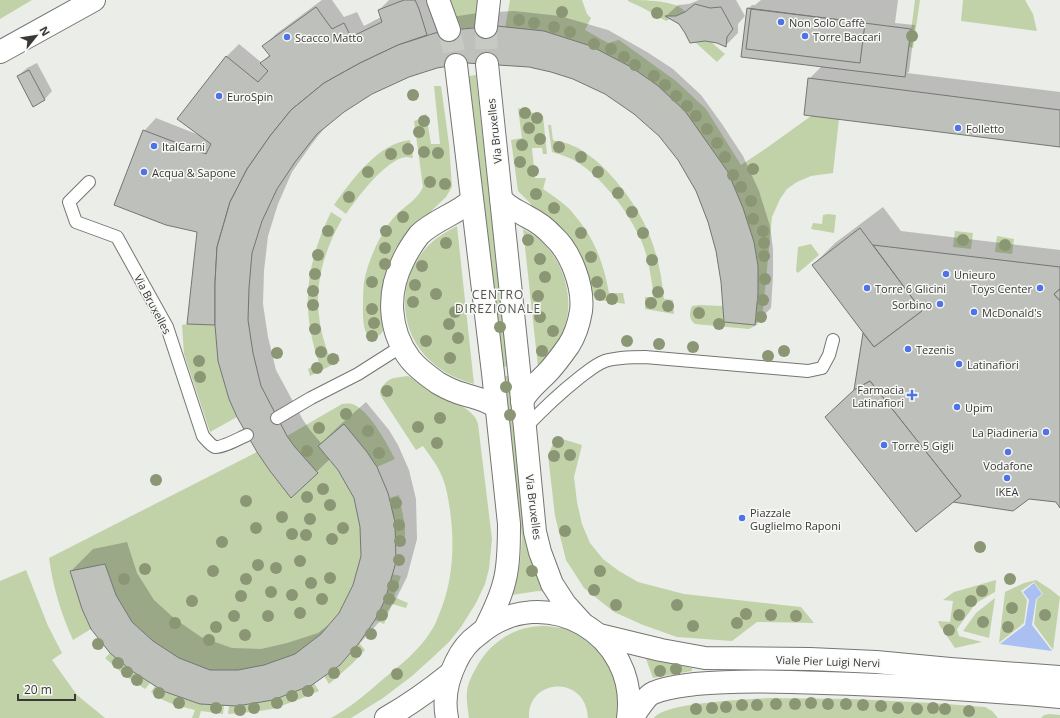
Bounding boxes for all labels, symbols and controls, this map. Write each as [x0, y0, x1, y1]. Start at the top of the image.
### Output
place label: Non Solo Caffè [789, 15, 865, 30]
north arrow [16, 16, 56, 56]
marker: Non Solo Caffè [776, 17, 786, 27]
text: N [36, 23, 54, 38]
place label: Torre Baccari [813, 29, 881, 44]
place label: Scacco Matto [295, 30, 363, 45]
marker: Torre Baccari [800, 31, 810, 41]
marker: Scacco Matto [282, 32, 292, 42]
place label: EuroSpin [227, 89, 273, 104]
marker: EuroSpin [214, 91, 224, 101]
street label: Via Bruxelles [483, 98, 505, 164]
place label: Folletto [966, 121, 1005, 136]
marker: Folletto [953, 123, 963, 133]
place label: ItalCarni [162, 139, 205, 154]
marker: ItalCarni [149, 141, 159, 151]
place label: Acqua & Sapone [152, 165, 236, 180]
marker: Acqua & Sapone [139, 167, 149, 177]
place label: Unieuro [954, 267, 996, 282]
marker: Unieuro [941, 269, 951, 279]
street label: Via Bruxelles [131, 272, 175, 336]
place label: Torre 6 Glicini [875, 281, 946, 296]
place label: Toys Center [971, 281, 1033, 296]
marker: Torre 6 Glicini [862, 283, 872, 293]
marker: Toys Center [1035, 283, 1045, 293]
district label: CENTRO DIREZIONALE [455, 286, 541, 317]
place label: Sorbino [892, 297, 932, 312]
marker: Sorbino [935, 299, 945, 309]
place label: McDonald's [982, 305, 1042, 320]
marker: McDonald's [969, 307, 979, 317]
place label: Tezenis [916, 342, 954, 357]
marker: Tezenis [903, 344, 913, 354]
place label: Latinafiori [967, 357, 1019, 372]
marker: Latinafiori [954, 359, 964, 369]
place label: Farmacia Latinafiori [852, 382, 904, 410]
marker: Farmacia Latinafiori [907, 390, 917, 400]
place label: Upim [965, 400, 993, 415]
marker: Upim [952, 402, 962, 412]
place label: La Piadineria [972, 425, 1038, 440]
marker: La Piadineria [1041, 427, 1051, 437]
place label: Torre 5 Gigli [892, 438, 954, 453]
marker: Torre 5 Gigli [879, 440, 889, 450]
marker: Vodafone [1003, 447, 1013, 457]
place label: Vodafone [983, 458, 1033, 473]
marker: IKEA [1002, 473, 1012, 483]
street label: Via Bruxelles [523, 474, 545, 540]
place label: IKEA [996, 484, 1018, 499]
place label: Piazzale Guglielmo Raponi [750, 505, 841, 533]
marker: Piazzale Guglielmo Raponi [737, 513, 747, 523]
street label: Viale Pier Luigi Nervi [776, 652, 880, 670]
scale bar [18, 676, 75, 702]
text: 20 m [24, 681, 52, 698]

